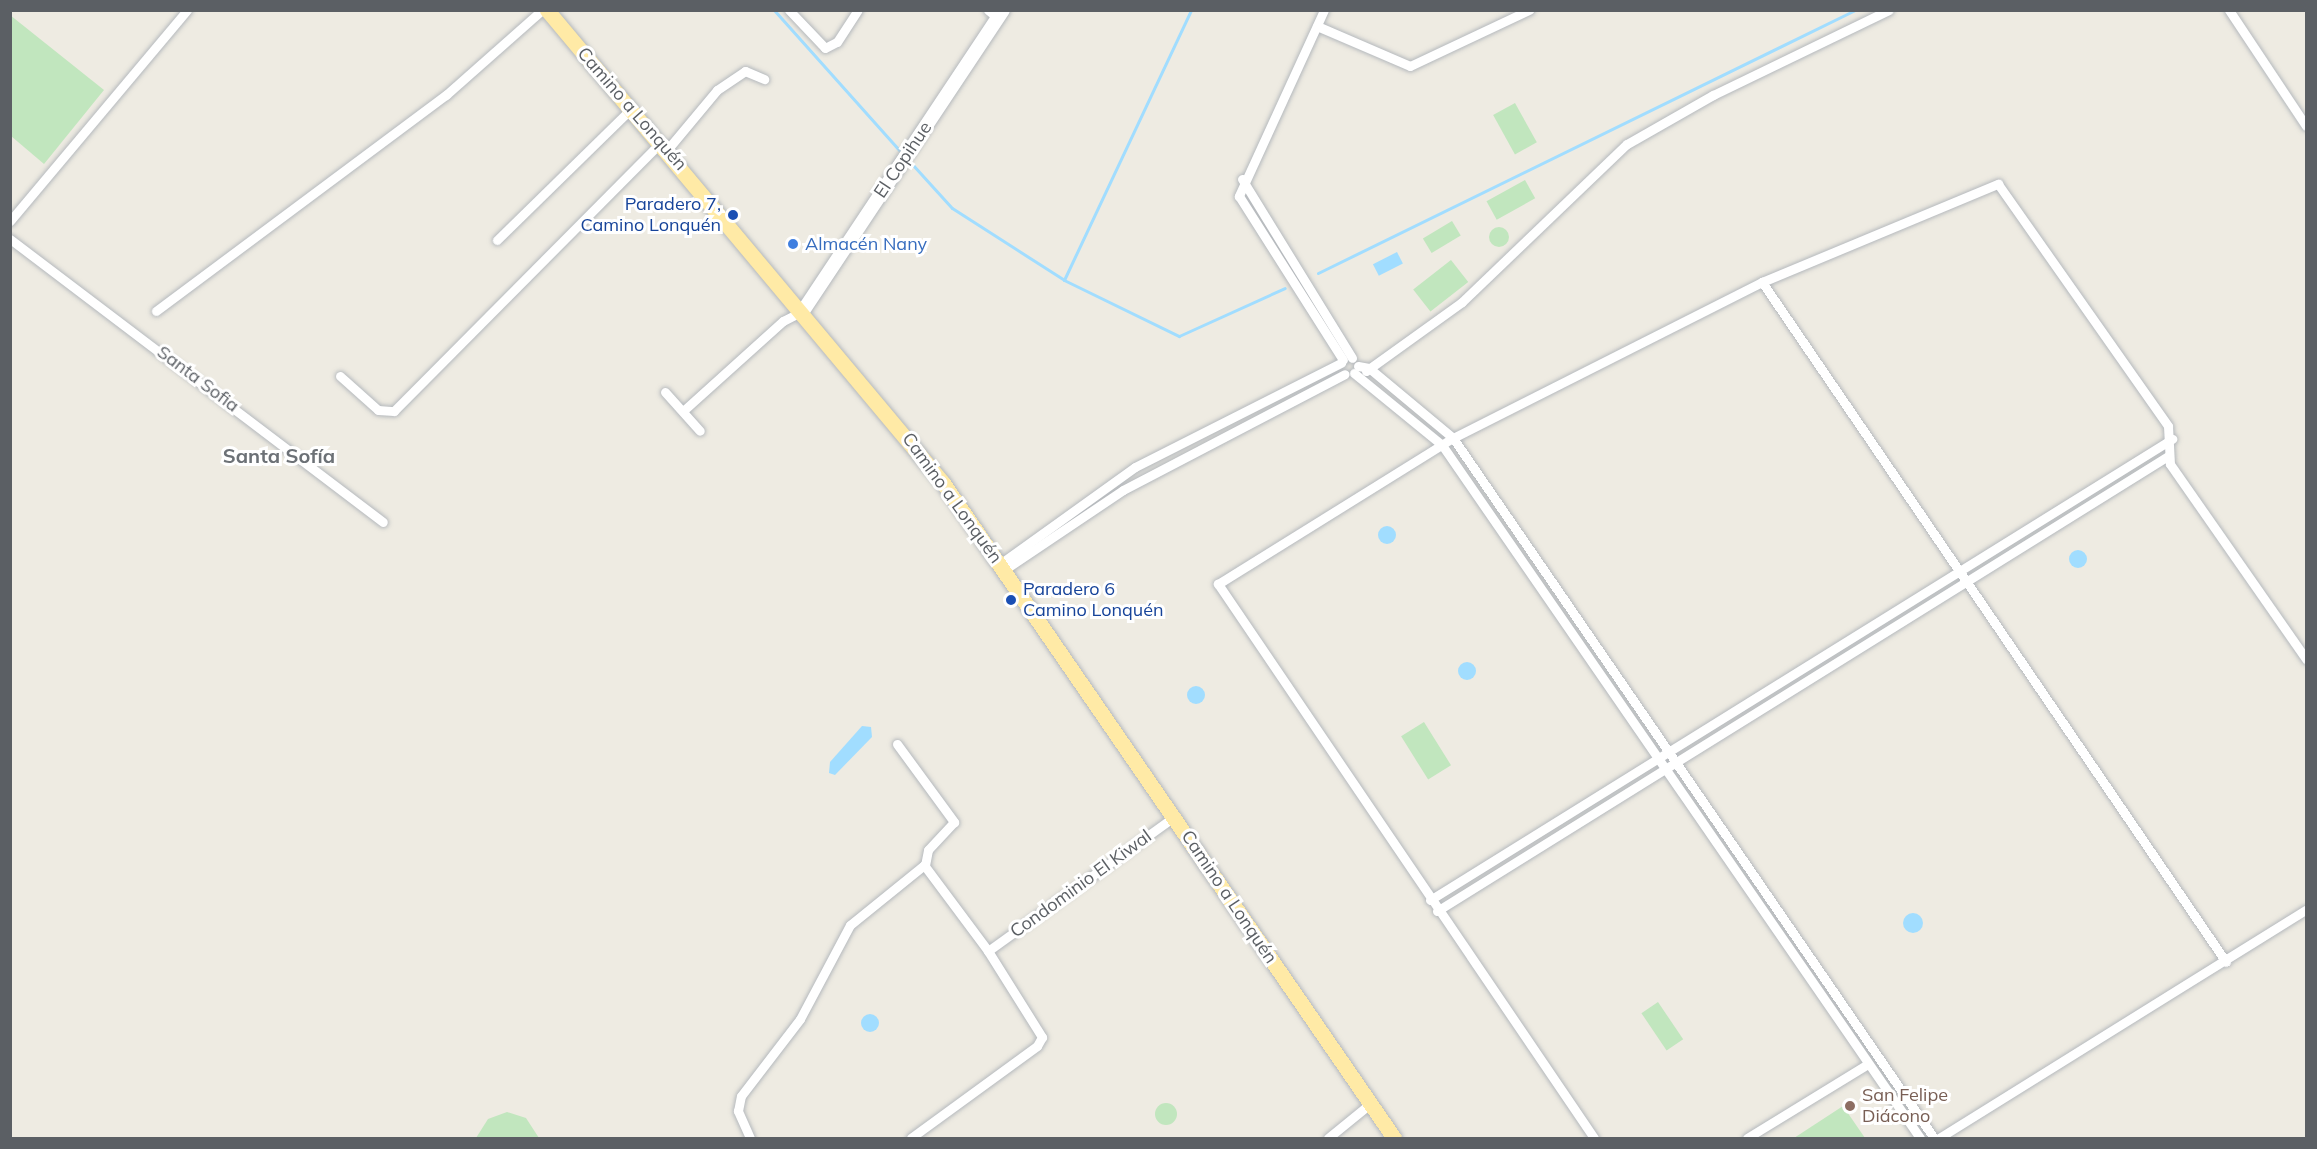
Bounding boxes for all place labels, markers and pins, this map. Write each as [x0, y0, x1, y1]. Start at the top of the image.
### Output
place label: Paradero 7, Camino Lonquén [580, 194, 721, 236]
marker: Paradero 7, Camino Lonquén [726, 208, 740, 222]
place label: Almacén Nany [805, 233, 927, 255]
marker: Almacén Nany [786, 237, 800, 251]
place label: Paradero 6 Camino Lonquén [1023, 579, 1164, 622]
marker: Paradero 6 Camino Lonquén [1004, 593, 1018, 607]
place label: San Felipe Diácono [1862, 1085, 1948, 1128]
marker: San Felipe Diácono [1843, 1099, 1857, 1113]

